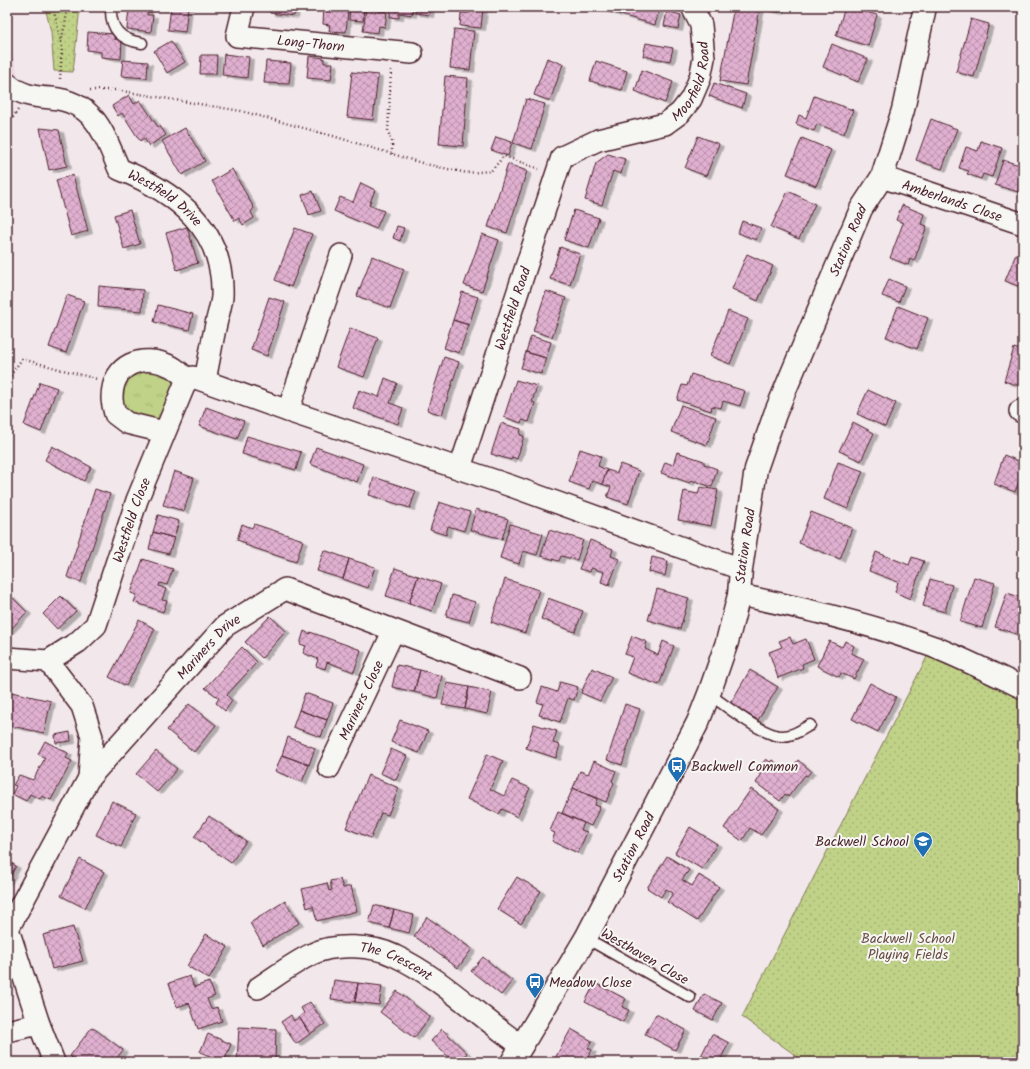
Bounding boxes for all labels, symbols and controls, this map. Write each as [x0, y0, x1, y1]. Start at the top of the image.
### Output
street label: Long-Thorn [276, 30, 346, 58]
street label: Moorfield Road [667, 39, 716, 128]
street label: Westfield Drive [124, 164, 208, 232]
street label: Amberlands Close [899, 174, 1006, 229]
street label: Station Road [824, 199, 874, 280]
street label: Westfield Road [489, 263, 538, 353]
street label: Westfield Close [107, 474, 157, 566]
street label: Station Road [730, 506, 762, 584]
street label: Mariners Drive [172, 609, 246, 685]
street label: Mariners Close [334, 656, 390, 744]
bus stop icon: Backwell Common [666, 755, 688, 783]
place label: Backwell Common [691, 756, 798, 778]
street label: Station Road [607, 808, 662, 886]
school or university icon: Backwell School [912, 830, 934, 858]
place label: Backwell School [815, 831, 910, 853]
street label: Westhaven Close [596, 923, 693, 991]
park label: Backwell School Playing Fields [861, 928, 955, 966]
street label: The Crescent [359, 937, 437, 987]
bus stop icon: Meadow Close [524, 971, 546, 999]
place label: Meadow Close [549, 972, 632, 994]

